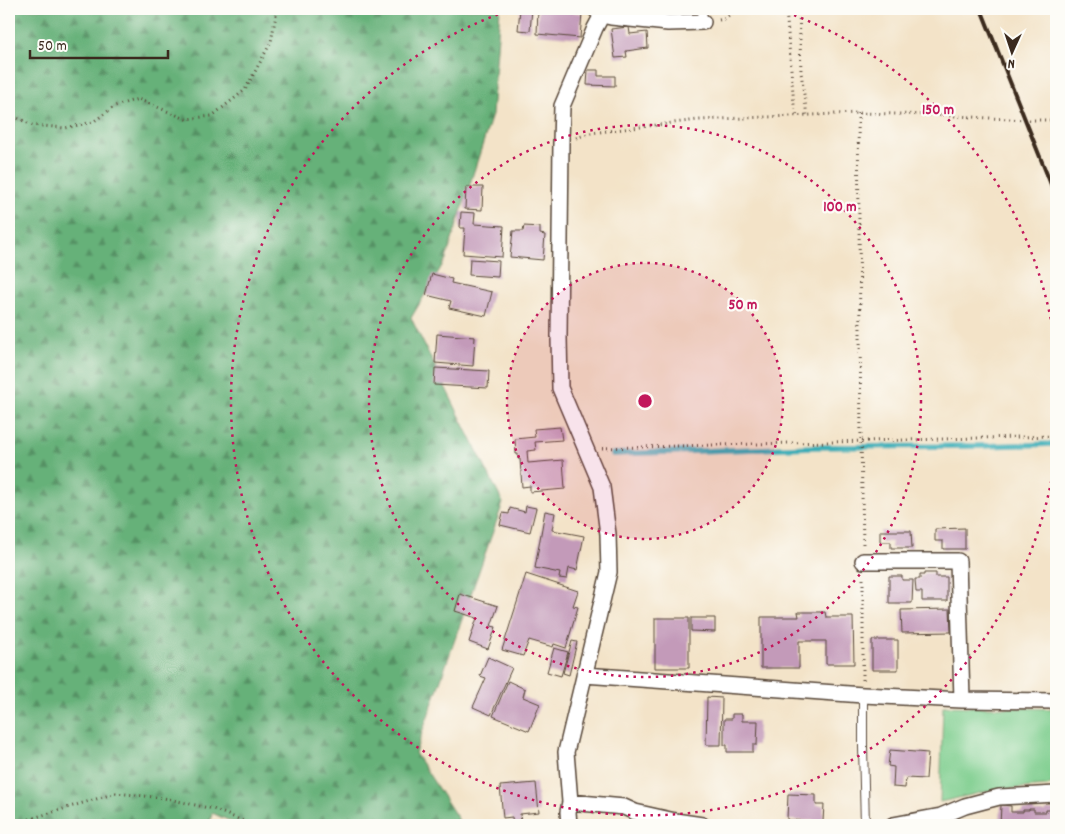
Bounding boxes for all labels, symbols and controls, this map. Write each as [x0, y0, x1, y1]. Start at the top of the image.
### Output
scale bar [30, 28, 168, 60]
north arrow [988, 28, 1038, 78]
text: 50 m [38, 36, 67, 58]
text: N [1007, 53, 1015, 73]
text: 150 m [922, 100, 954, 122]
text: 100 m [823, 197, 857, 219]
text: 50 m [729, 295, 757, 317]
centre of rings [636, 392, 654, 410]

